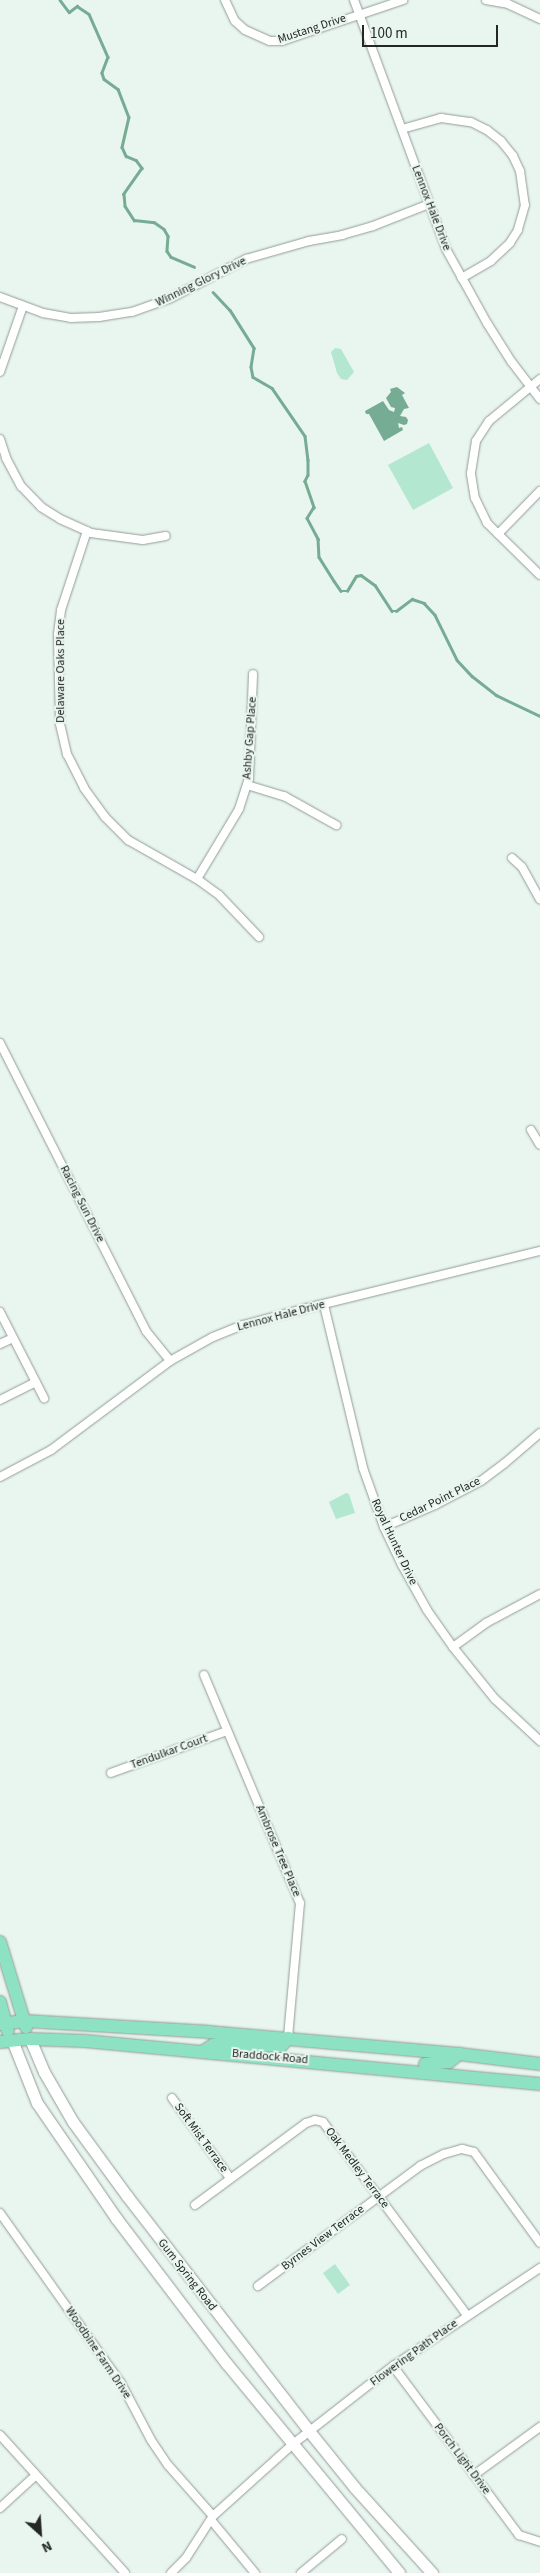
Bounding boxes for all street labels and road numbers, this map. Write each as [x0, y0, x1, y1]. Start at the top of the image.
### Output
street label: Mustang Drive [276, 11, 348, 47]
street label: Lennox Hale Drive [408, 163, 454, 253]
street label: Winning Glory Drive [153, 254, 249, 310]
street label: Delaware Oaks Place [54, 619, 68, 723]
street label: Ashby Gap Place [240, 696, 260, 780]
street label: Racing Sun Drive [56, 1163, 108, 1245]
street label: Lennox Hale Drive [236, 1297, 326, 1335]
street label: Cedar Point Place [397, 1474, 483, 1526]
street label: Royal Hunter Drive [368, 1497, 420, 1587]
street label: Tendulkar Court [129, 1731, 209, 1773]
street label: Ambrose Tree Place [252, 1803, 304, 1899]
street label: Braddock Road [231, 2046, 309, 2068]
street label: Soft Mist Terrace [171, 2101, 231, 2175]
street label: Oak Medley Terrace [322, 2125, 392, 2211]
street label: Byrnes View Terrace [279, 2202, 367, 2274]
street label: Gum Spring Road [154, 2236, 220, 2314]
street label: Woodbine Farm Drive [62, 2304, 134, 2402]
street label: Flowering Path Place [368, 2317, 460, 2389]
street label: Porch Light Drive [431, 2421, 493, 2497]

